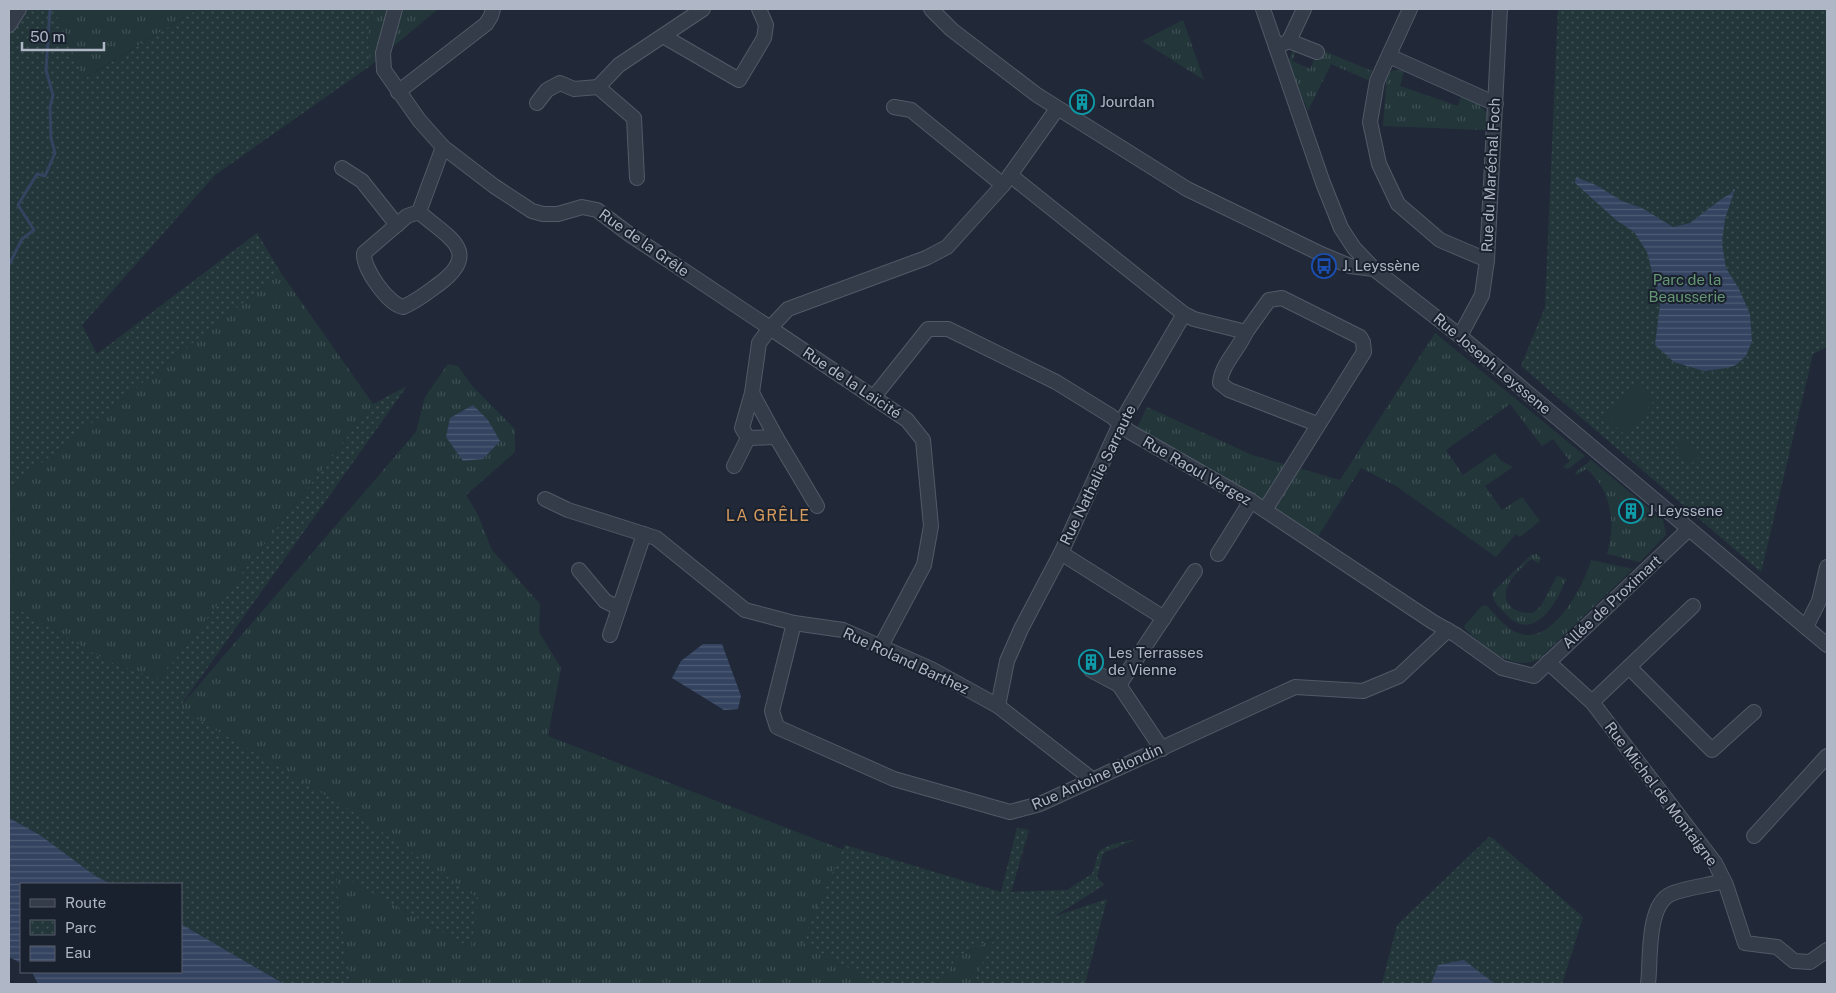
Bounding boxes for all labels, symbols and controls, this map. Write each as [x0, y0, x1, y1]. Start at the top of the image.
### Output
scale bar [22, 20, 105, 52]
text: 50 m [30, 28, 65, 45]
building icon: Jourdan [1069, 89, 1095, 115]
place label: Jourdan [1100, 93, 1155, 110]
street label: Rue du Maréchal Foch [1478, 97, 1503, 253]
street label: Rue de la Grêle [596, 205, 693, 280]
bus stop icon: J. Leyssène [1311, 253, 1337, 279]
place label: J. Leyssène [1342, 257, 1420, 274]
park label: Parc de la Beausserie [1648, 271, 1726, 305]
street label: Rue Joseph Leyssene [1430, 310, 1554, 418]
street label: Rue de la Laïcité [800, 343, 905, 422]
street label: Rue Nathalie Sarraute [1056, 402, 1139, 548]
street label: Rue Raoul Vergez [1140, 433, 1254, 509]
building icon: J Leyssene [1618, 498, 1644, 524]
place label: J Leyssene [1648, 502, 1723, 519]
district label: LA GRÊLE [726, 505, 810, 525]
street label: Allée de Proximart [1559, 551, 1665, 652]
street label: Rue Roland Barthez [840, 624, 972, 697]
place label: Les Terrasses de Vienne [1108, 644, 1203, 678]
building icon: Les Terrasses de Vienne [1078, 649, 1104, 675]
street label: Rue Michel de Montaigne [1602, 718, 1721, 869]
street label: Rue Antoine Blondin [1029, 740, 1165, 813]
legend [20, 883, 182, 973]
text: Route [65, 894, 106, 911]
text: Parc [65, 919, 97, 936]
text: Eau [65, 944, 91, 961]

